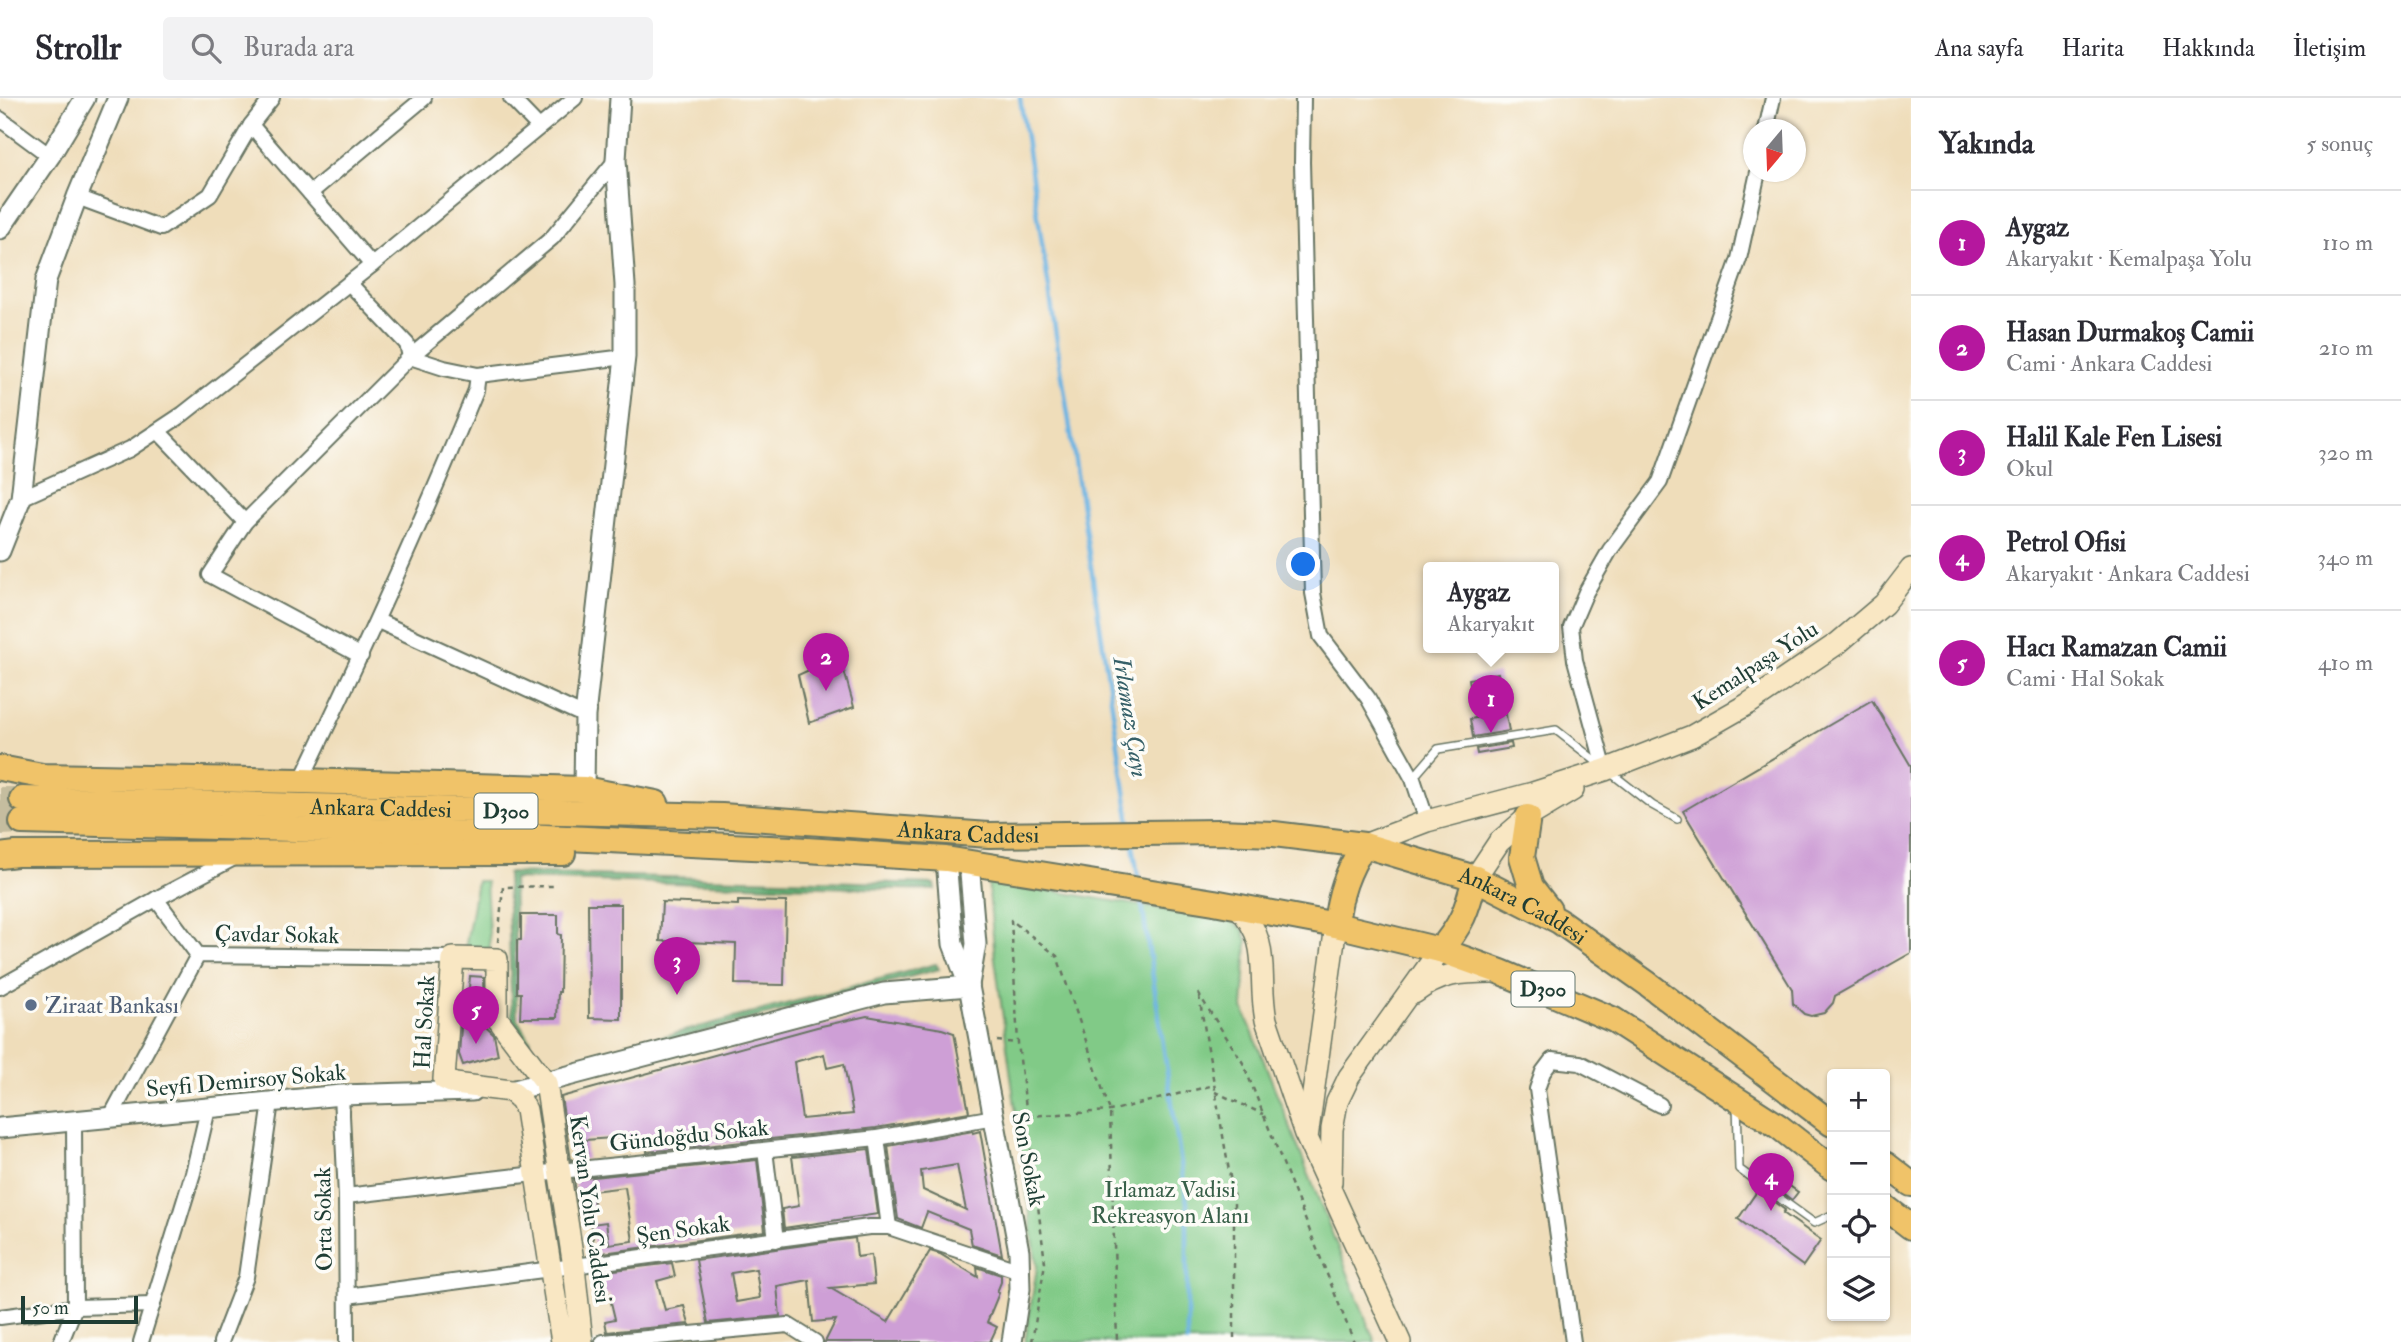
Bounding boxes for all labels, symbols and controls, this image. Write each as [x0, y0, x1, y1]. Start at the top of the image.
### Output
search box [163, 17, 653, 80]
text: Strollr [35, 28, 121, 69]
icon: search [187, 29, 225, 67]
text: Burada ara [243, 32, 354, 64]
text: Ana sayfa [1935, 33, 2024, 64]
text: Harita [2062, 33, 2124, 64]
text: Hakkında [2162, 33, 2255, 64]
text: İletişim [2293, 33, 2366, 64]
north arrow [1743, 119, 1806, 182]
text: Yakında [1939, 125, 2034, 162]
text: 5 sonuç [2306, 129, 2373, 158]
text: Aygaz [2006, 212, 2069, 244]
text: 1 [1958, 228, 1966, 257]
text: 110 m [2322, 228, 2373, 257]
text: Akaryakıt · Kemalpaşa Yolu [2006, 244, 2252, 273]
text: Hasan Durmakoş Camii [2006, 317, 2254, 349]
text: 2 [1956, 333, 1968, 362]
text: 210 m [2319, 333, 2373, 362]
text: Cami · Ankara Caddesi [2006, 349, 2212, 378]
text: Halil Kale Fen Lisesi [2006, 422, 2222, 454]
text: 3 [1958, 438, 1966, 467]
text: 320 m [2318, 438, 2373, 467]
text: Okul [2006, 454, 2053, 483]
text: Petrol Ofisi [2006, 527, 2126, 559]
text: 4 [1956, 543, 1968, 572]
text: 340 m [2317, 543, 2373, 572]
your location [1286, 547, 1320, 581]
text: Akaryakıt · Ankara Caddesi [2006, 559, 2250, 588]
popup [1423, 562, 1559, 653]
text: Aygaz [1447, 577, 1510, 609]
text: Akaryakıt [1447, 609, 1535, 638]
street label: Kemalpaşa Yolu [1687, 614, 1824, 718]
text: Hacı Ramazan Camii [2006, 632, 2227, 664]
pin: 2 [803, 633, 849, 691]
text: 5 [1957, 648, 1967, 677]
text: 410 m [2318, 648, 2373, 677]
water label: Irlamaz Çayı [1105, 653, 1155, 780]
text: Cami · Hal Sokak [2006, 664, 2164, 693]
pin: 1 [1468, 675, 1514, 733]
street label: Ankara Caddesi [308, 792, 452, 824]
road number: D300 [475, 794, 538, 828]
street label: Ankara Caddesi [895, 814, 1039, 850]
street label: Ankara Caddesi [1454, 860, 1593, 951]
street label: Çavdar Sokak [214, 919, 340, 950]
pin: 3 [654, 937, 700, 995]
road number: D300 [1512, 972, 1574, 1006]
street label: Hal Sokak [408, 974, 441, 1070]
pin: 5 [453, 986, 499, 1044]
place label: Ziraat Bankası [45, 991, 179, 1020]
marker: Ziraat Bankası [23, 997, 39, 1013]
street label: Seyfi Demirsoy Sokak [145, 1057, 347, 1104]
map controls [1827, 1069, 1890, 1321]
button: + [1827, 1069, 1890, 1132]
street label: Son Sokak [1005, 1109, 1052, 1209]
street label: Kervan Yolu Caddesi [563, 1113, 618, 1305]
street label: Gündoğdu Sokak [608, 1113, 770, 1158]
button: − [1827, 1132, 1890, 1195]
pin: 4 [1748, 1153, 1794, 1211]
street label: Orta Sokak [308, 1167, 339, 1271]
park label: Irlamaz Vadisi Rekreasyon Alanı [1091, 1175, 1249, 1230]
button: locate [1827, 1195, 1890, 1258]
street label: Şen Sokak [634, 1209, 732, 1250]
button: layers [1827, 1258, 1890, 1321]
scale bar [21, 1293, 138, 1325]
text: 50 m [32, 1296, 69, 1320]

